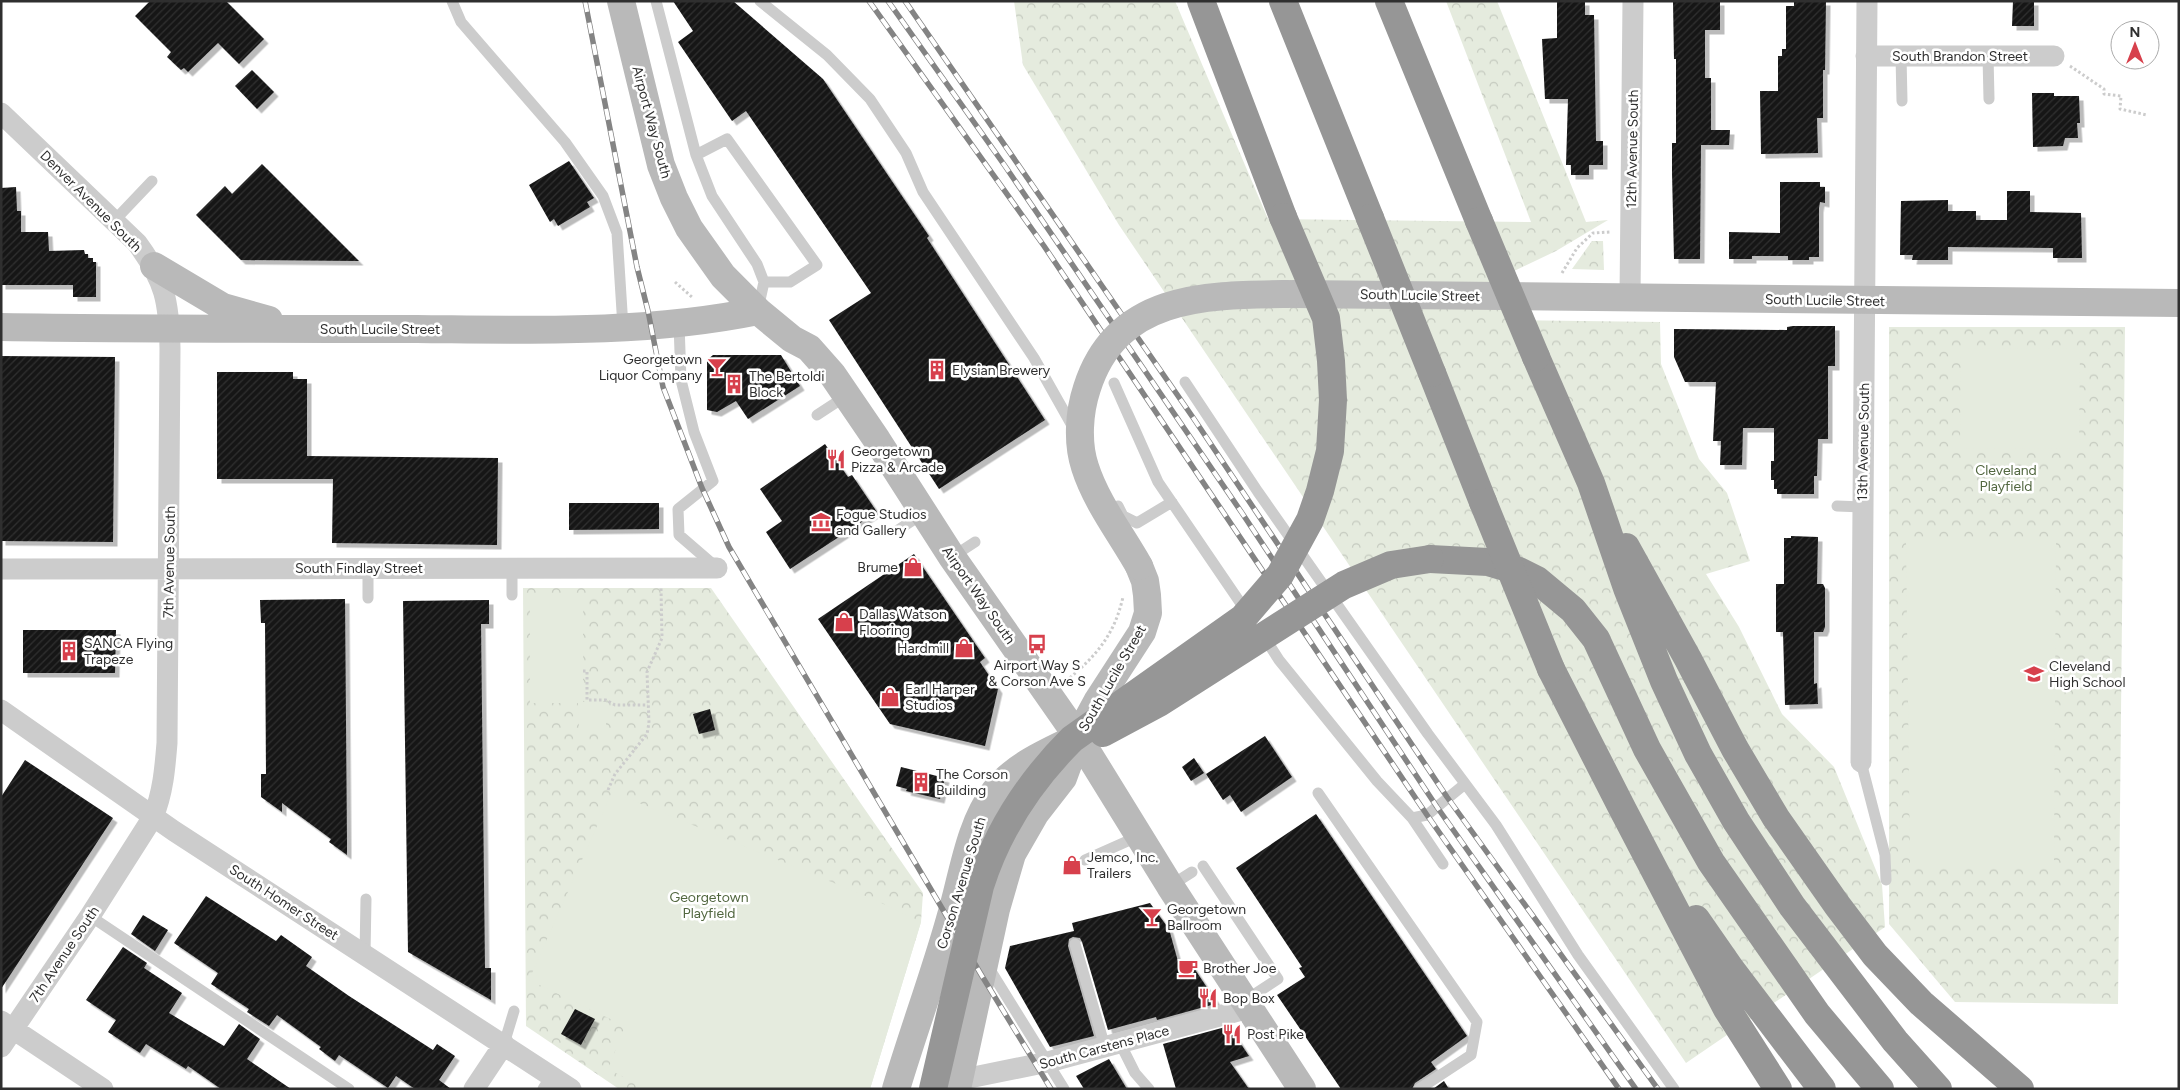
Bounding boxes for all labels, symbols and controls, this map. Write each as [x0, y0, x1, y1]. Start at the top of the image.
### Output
north arrow [2110, 20, 2160, 70]
text: N [2130, 24, 2140, 41]
street label: South Brandon Street [1892, 48, 2028, 65]
street label: Airport Way South [628, 64, 675, 180]
street label: 12th Avenue South [1623, 89, 1642, 208]
street label: Denver Avenue South [36, 147, 145, 256]
street label: South Lucile Street [1360, 286, 1480, 305]
street label: South Lucile Street [1765, 291, 1885, 310]
street label: South Lucile Street [320, 321, 440, 338]
place label: Georgetown Liquor Company [599, 351, 703, 384]
bar icon: Georgetown Liquor Company [706, 356, 728, 378]
building icon: Elysian Brewery [926, 359, 948, 381]
place label: Elysian Brewery [952, 362, 1051, 379]
place label: The Bertoldi Block [749, 368, 824, 401]
building icon: The Bertoldi Block [723, 373, 745, 395]
street label: 13th Avenue South [1854, 382, 1873, 501]
place label: Georgetown Pizza & Arcade [851, 443, 944, 476]
restaurant icon: Georgetown Pizza & Arcade [825, 448, 847, 470]
park label: Cleveland Playfield [1975, 462, 2037, 495]
street label: 7th Avenue South [160, 505, 179, 618]
place label: Fogue Studios and Gallery [836, 506, 927, 539]
museum icon: Fogue Studios and Gallery [810, 511, 832, 533]
street label: Airport Way South [938, 543, 1019, 648]
shop icon: Brume [902, 556, 924, 578]
place label: Brume [857, 559, 898, 576]
street label: South Findlay Street [295, 560, 423, 577]
place label: Dallas Watson Flooring [859, 606, 947, 639]
shop icon: Dallas Watson Flooring [833, 611, 855, 633]
street label: South Lucile Street [1075, 622, 1150, 735]
bus stop icon: Airport Way S & Corson Ave S [1026, 633, 1048, 655]
place label: SANCA Flying Trapeze [84, 635, 173, 668]
shop icon: Hardmill [953, 637, 975, 659]
building icon: SANCA Flying Trapeze [58, 640, 80, 662]
place label: Hardmill [897, 640, 949, 657]
place label: Airport Way S & Corson Ave S [988, 657, 1086, 690]
place label: Cleveland High School [2049, 658, 2126, 691]
school or university icon: Cleveland High School [2023, 663, 2045, 685]
place label: Earl Harper Studios [905, 681, 975, 714]
shop icon: Earl Harper Studios [879, 686, 901, 708]
place label: The Corson Building [936, 766, 1008, 799]
building icon: The Corson Building [910, 771, 932, 793]
street label: Corson Avenue South [933, 815, 990, 951]
place label: Jemco, Inc. Trailers [1087, 849, 1158, 882]
shop icon: Jemco, Inc. Trailers [1061, 854, 1083, 876]
street label: South Homer Street [226, 861, 341, 944]
park label: Georgetown Playfield [670, 889, 749, 922]
place label: Georgetown Ballroom [1167, 901, 1246, 934]
street label: 7th Avenue South [26, 903, 103, 1006]
bar icon: Georgetown Ballroom [1141, 906, 1163, 928]
cafe icon: Brother Joe [1177, 957, 1199, 979]
place label: Brother Joe [1203, 960, 1277, 977]
restaurant icon: Bop Box [1197, 987, 1219, 1009]
place label: Bop Box [1223, 990, 1275, 1007]
street label: South Carstens Place [1037, 1022, 1171, 1073]
restaurant icon: Post Pike [1221, 1023, 1243, 1045]
place label: Post Pike [1247, 1026, 1304, 1043]

